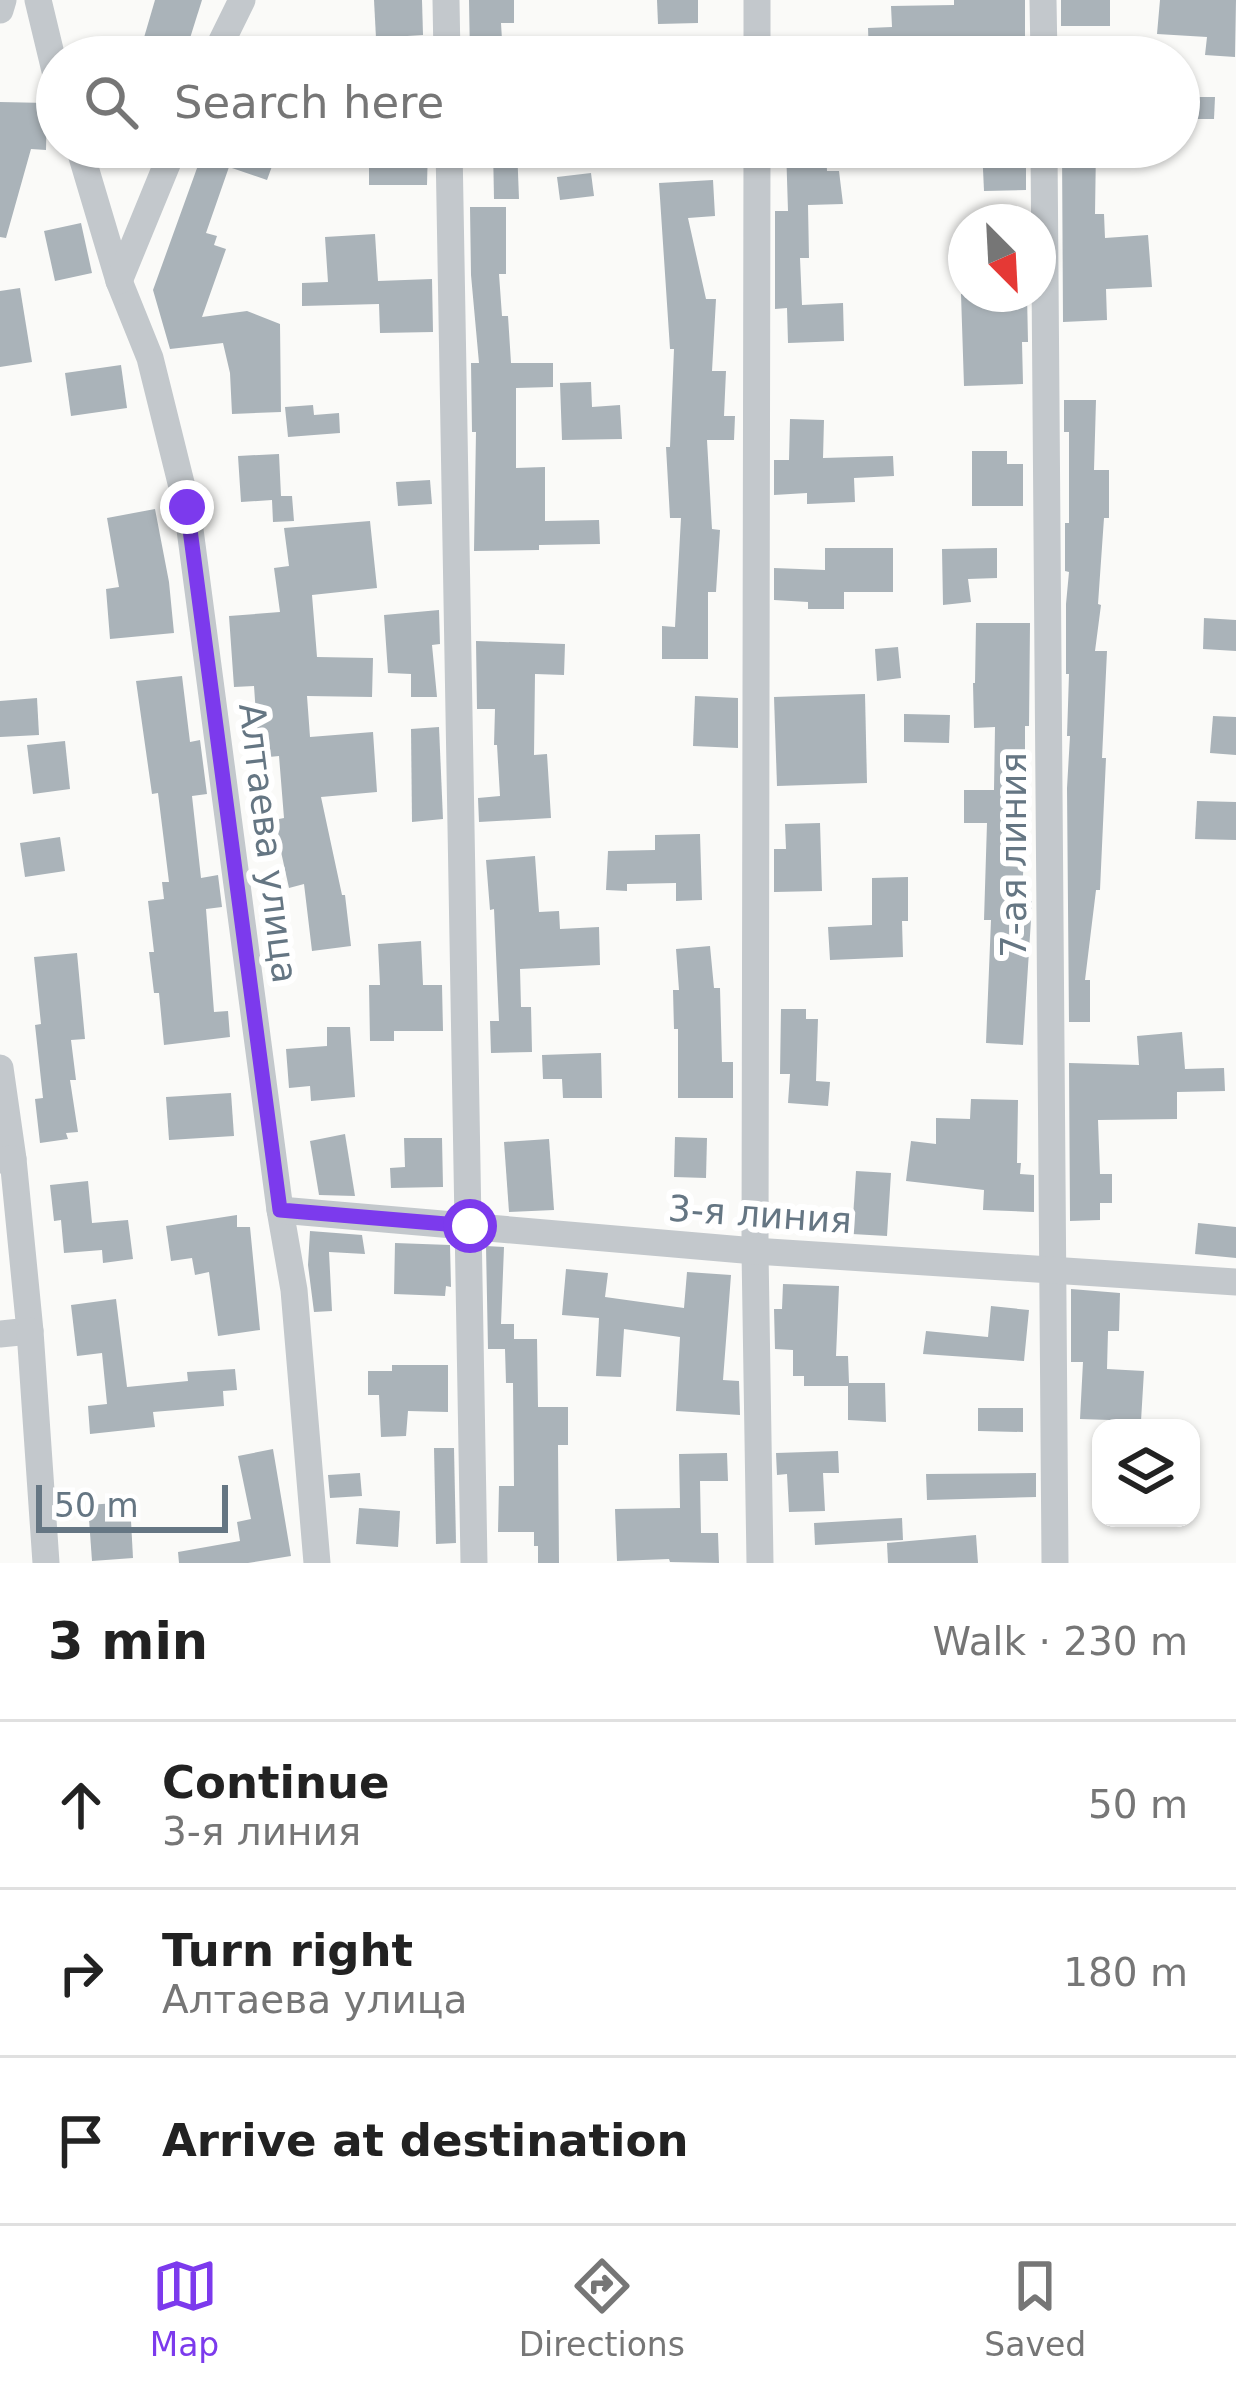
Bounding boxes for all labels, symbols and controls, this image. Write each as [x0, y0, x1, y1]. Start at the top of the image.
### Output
search box [36, 36, 1200, 168]
icon: search [78, 69, 144, 135]
text: Search here [174, 76, 444, 129]
north arrow [948, 204, 1056, 312]
route end [160, 480, 214, 534]
street label: Алтаева улица [231, 701, 306, 985]
street label: 7-ая линия [993, 752, 1034, 958]
street label: 3-я линия [667, 1188, 853, 1241]
route start [443, 1199, 497, 1253]
map controls [1092, 1419, 1200, 1527]
button: layers [1092, 1419, 1200, 1527]
scale bar [36, 1479, 228, 1532]
text: 50 m [54, 1486, 139, 1525]
text: 3 min [48, 1612, 208, 1671]
text: Walk · 230 m [933, 1619, 1188, 1664]
text: Continue [162, 1756, 390, 1809]
icon: ahead [48, 1772, 114, 1838]
text: 50 m [1088, 1782, 1188, 1827]
text: 3-я линия [162, 1809, 361, 1854]
text: Turn right [162, 1924, 413, 1977]
icon: right [48, 1940, 114, 2006]
text: 180 m [1063, 1950, 1188, 1995]
text: Алтаева улица [162, 1977, 467, 2022]
icon: arrive [48, 2108, 114, 2174]
text: Arrive at destination [162, 2114, 688, 2167]
tab: Map [150, 2253, 219, 2364]
tab: Directions [519, 2253, 685, 2364]
tab: Saved [984, 2253, 1086, 2364]

